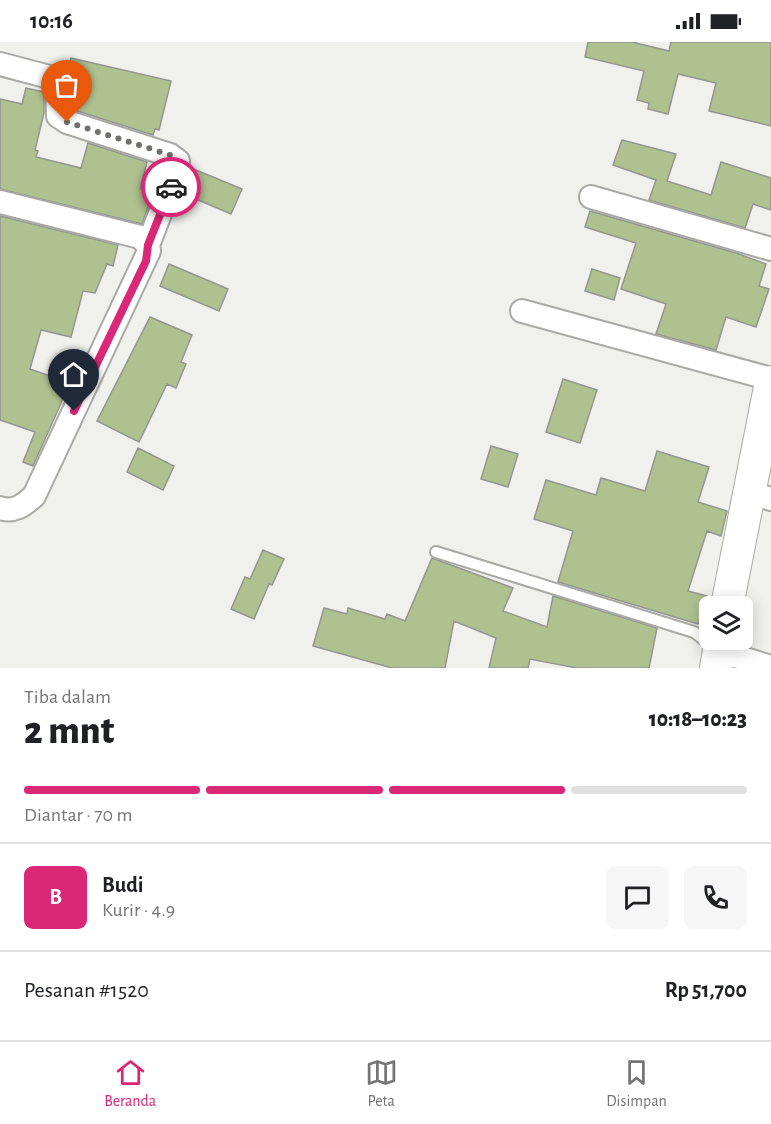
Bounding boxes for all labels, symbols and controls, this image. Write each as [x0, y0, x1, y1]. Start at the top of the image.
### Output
text: 10:16 [30, 10, 73, 32]
pin [41, 60, 92, 122]
icon: bag [50, 69, 83, 102]
courier [141, 157, 201, 217]
icon: car [155, 171, 188, 204]
pin [48, 349, 99, 411]
icon: home [57, 358, 90, 391]
map controls [699, 596, 753, 650]
button: layers [699, 596, 753, 650]
text: Tiba dalam [24, 687, 111, 707]
text: 10:18–10:23 [649, 708, 747, 730]
text: 2 mnt [24, 712, 114, 751]
text: Diantar · 70 m [24, 805, 132, 825]
button: chat [606, 866, 669, 929]
button: phone [684, 866, 747, 929]
text: Budi [102, 874, 144, 896]
text: B [49, 886, 62, 908]
text: Kurir · 4.9 [102, 900, 175, 920]
text: Pesanan #1520 [24, 979, 149, 1001]
text: Rp 51,700 [665, 979, 747, 1001]
tab: Beranda [104, 1056, 156, 1111]
tab: Peta [365, 1056, 398, 1111]
tab: Disimpan [606, 1056, 667, 1111]

